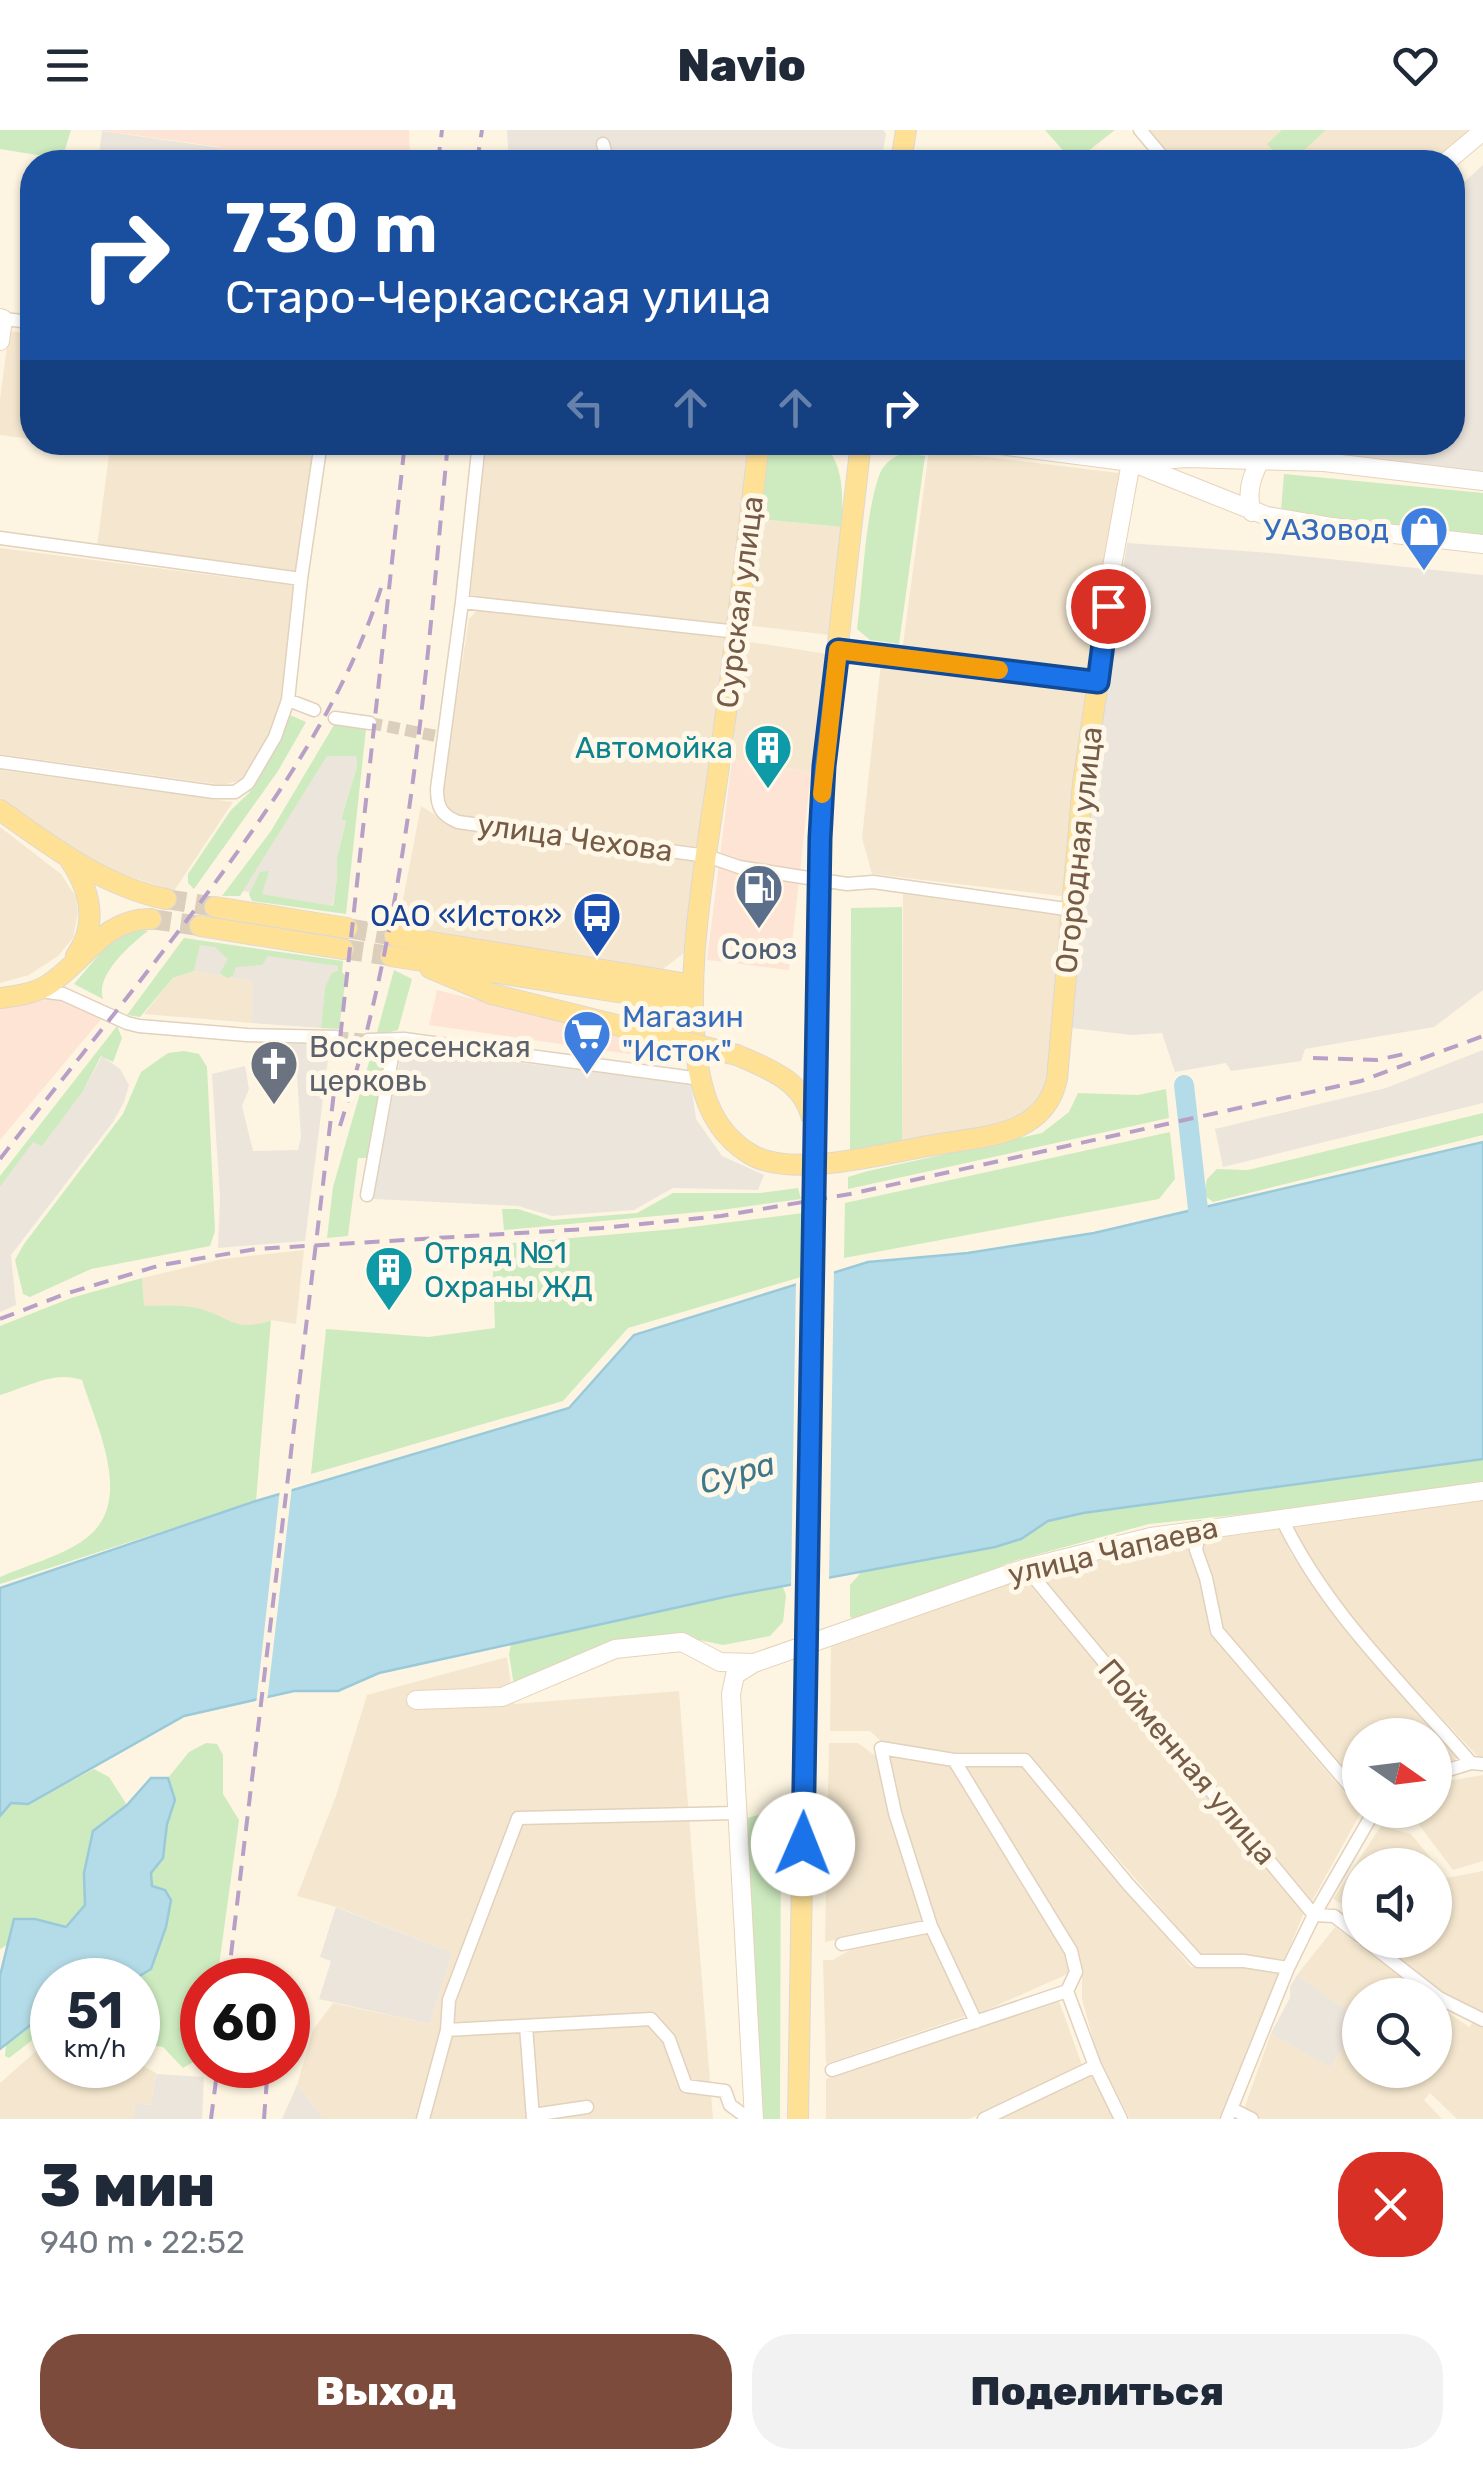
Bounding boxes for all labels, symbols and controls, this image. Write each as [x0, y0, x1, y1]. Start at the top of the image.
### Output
icon: menu [40, 38, 95, 93]
icon: heart [1388, 38, 1443, 93]
text: Navio [677, 39, 806, 92]
text: 730 m [225, 187, 438, 270]
icon: right [60, 190, 190, 320]
text: Старо-Черкасская улица [225, 271, 771, 324]
icon: left [558, 380, 613, 435]
icon: ahead [663, 380, 718, 435]
icon: ahead [768, 380, 823, 435]
icon: right [873, 380, 928, 435]
street label: Сурская улица [709, 494, 771, 710]
shop icon: УАЗовод [1398, 504, 1450, 572]
place label: УАЗовод [1263, 512, 1389, 548]
pin [1066, 564, 1151, 649]
icon: arrive [1081, 579, 1136, 634]
building icon: Автомойка [742, 722, 794, 790]
street label: Огородная улица [1048, 725, 1110, 975]
place label: Автомойка [575, 730, 733, 766]
street label: улица Чехова [475, 806, 675, 870]
fuel station icon: Союз [733, 862, 785, 930]
bus stop icon: ОАО «Исток» [571, 890, 623, 958]
place label: ОАО «Исток» [370, 898, 562, 934]
place label: Союз [721, 931, 797, 967]
place label: Магазин "Исток" [622, 999, 744, 1069]
supermarket icon: Магазин "Исток" [561, 1008, 613, 1076]
place label: Воскресенская церковь [309, 1029, 531, 1099]
church icon: Воскресенская церковь [248, 1038, 300, 1106]
place label: Отряд №1 Охраны ЖД [424, 1235, 593, 1305]
building icon: Отряд №1 Охраны ЖД [363, 1244, 415, 1312]
water label: Сура [695, 1444, 779, 1502]
street label: улица Чапаева [1005, 1509, 1221, 1593]
street label: Пойменная улица [1091, 1652, 1283, 1872]
north arrow [1342, 1718, 1452, 1828]
map controls [1342, 1718, 1452, 2088]
position arrow [751, 1792, 855, 1896]
button: sound [1342, 1848, 1452, 1958]
speed limit sign: 60 [180, 1958, 310, 2088]
button: search [1342, 1978, 1452, 2088]
text: 51 [67, 1981, 123, 2041]
text: km/h [64, 2034, 126, 2063]
text: 3 мин [40, 2150, 216, 2221]
button: close [1338, 2152, 1443, 2257]
text: 940 m · 22:52 [40, 2223, 245, 2261]
button: Выход [40, 2334, 732, 2449]
button: Поделиться [752, 2334, 1443, 2449]

